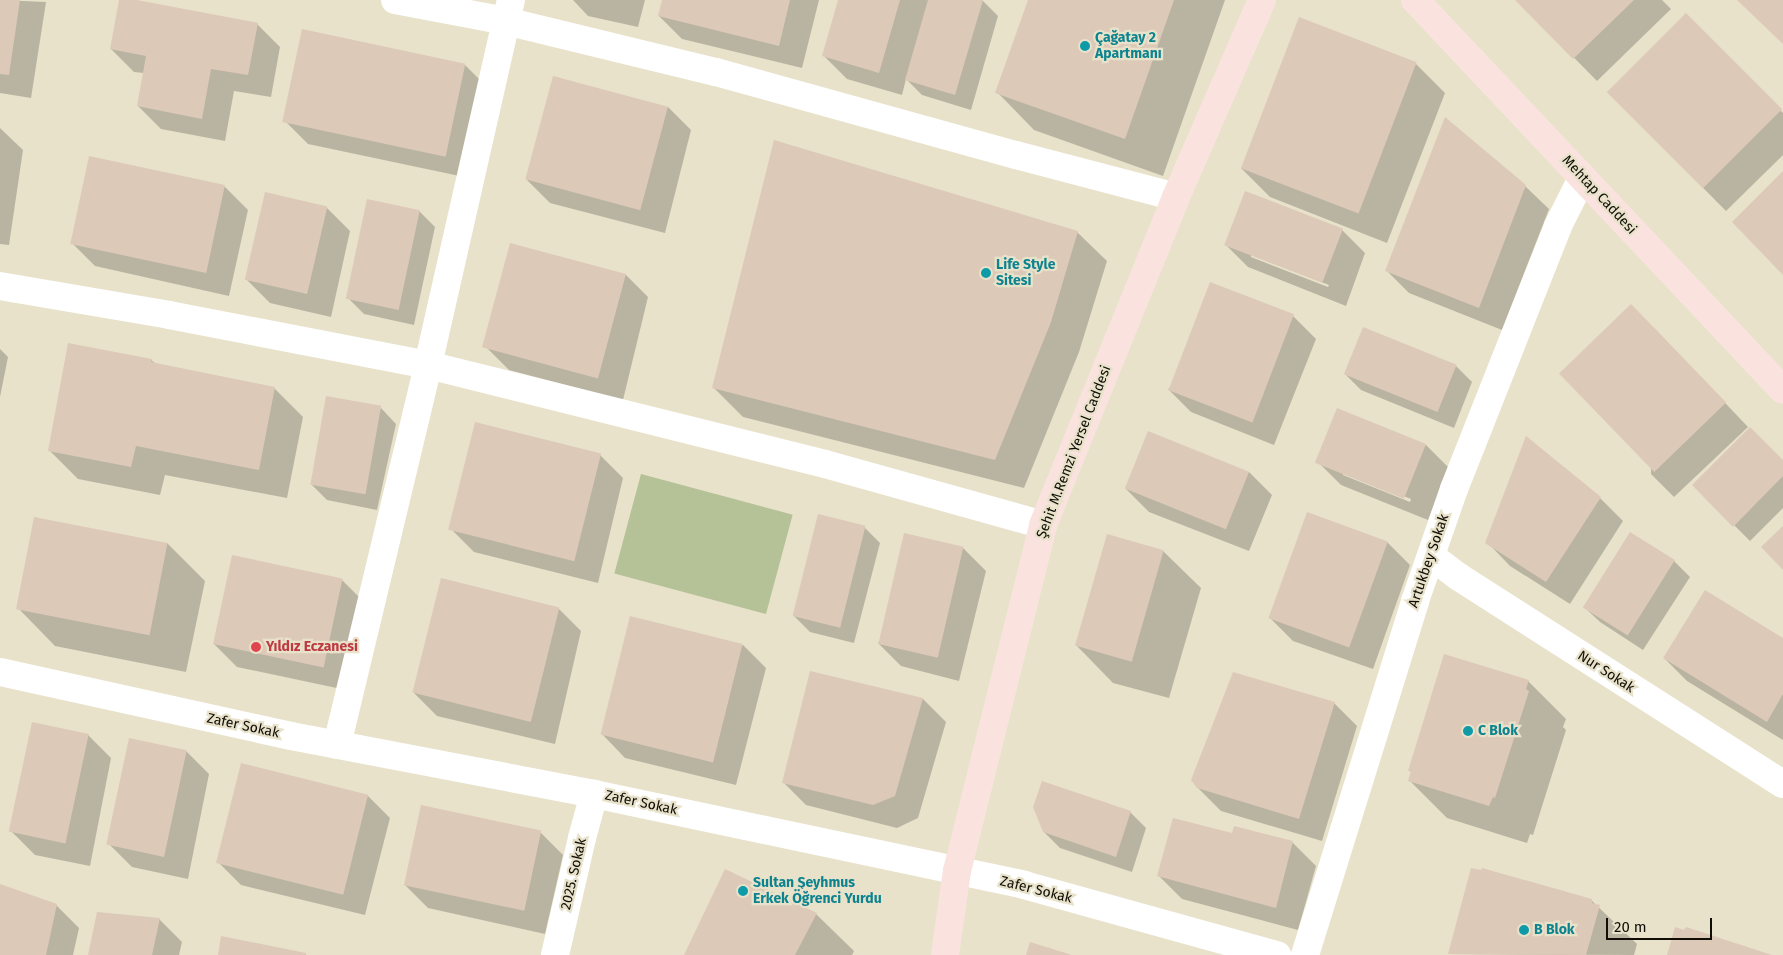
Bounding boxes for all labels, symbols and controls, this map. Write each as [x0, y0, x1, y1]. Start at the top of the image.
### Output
place label: Çağatay 2 Apartmanı [1095, 30, 1162, 62]
marker: Çağatay 2 Apartmanı [1079, 40, 1091, 52]
street label: Mehtap Caddesi [1558, 152, 1640, 238]
place label: Life Style Sitesi [996, 257, 1055, 290]
marker: Life Style Sitesi [980, 267, 992, 279]
street label: Şehit M.Remzi Yersel Caddesi [1033, 363, 1115, 541]
street label: Artukbey Sokak [1405, 512, 1453, 610]
place label: Yıldız Eczanesi [266, 639, 358, 655]
marker: Yıldız Eczanesi [250, 641, 262, 653]
street label: Nur Sokak [1574, 647, 1638, 697]
street label: Zafer Sokak [205, 710, 281, 742]
place label: C Blok [1478, 723, 1518, 739]
marker: C Blok [1462, 725, 1474, 737]
street label: Zafer Sokak [603, 787, 679, 819]
street label: 2025. Sokak [558, 836, 590, 912]
street label: Zafer Sokak [998, 873, 1074, 907]
place label: Sultan Şeyhmus Erkek Öğrenci Yurdu [753, 875, 882, 908]
marker: Sultan Şeyhmus Erkek Öğrenci Yurdu [737, 885, 749, 897]
scale bar [1608, 908, 1714, 940]
text: 20 m [1614, 918, 1647, 936]
place label: B Blok [1534, 922, 1575, 938]
marker: B Blok [1518, 924, 1530, 936]

